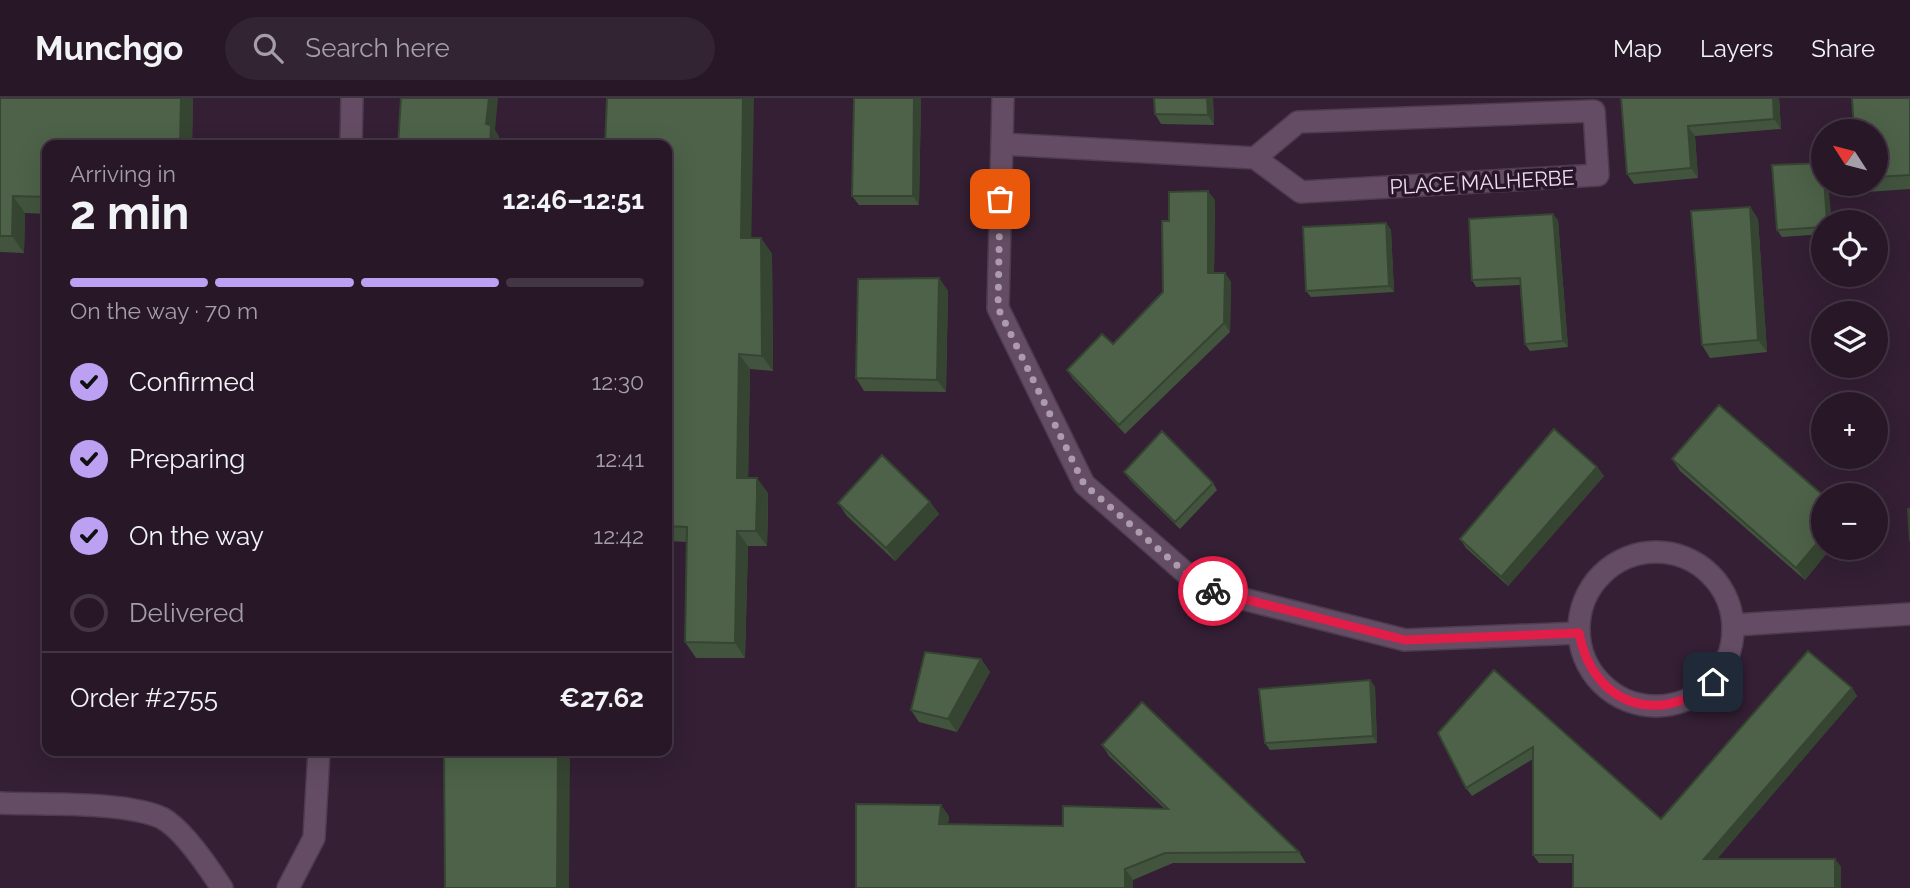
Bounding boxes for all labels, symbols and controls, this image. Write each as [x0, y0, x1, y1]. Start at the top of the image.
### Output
search box [225, 17, 715, 80]
text: Munchgo [35, 29, 183, 68]
icon: search [249, 29, 287, 67]
text: Search here [305, 33, 450, 63]
text: Map [1613, 34, 1662, 63]
text: Layers [1700, 34, 1773, 63]
text: Share [1811, 34, 1875, 63]
north arrow [1811, 119, 1888, 196]
map controls [1811, 119, 1888, 560]
text: Arriving in [70, 160, 176, 187]
street label: PLACE MALHERBE [1389, 165, 1575, 199]
pin [970, 169, 1030, 229]
icon: bag [981, 180, 1019, 218]
text: 12:46–12:51 [503, 185, 644, 215]
text: 2 min [70, 186, 189, 240]
button: locate [1811, 210, 1888, 287]
text: On the way · 70 m [70, 297, 258, 324]
button: layers [1811, 301, 1888, 378]
icon: check [70, 363, 108, 401]
text: Confirmed [129, 367, 255, 397]
text: 12:30 [591, 368, 644, 395]
button: + [1811, 392, 1888, 469]
icon: check [70, 440, 108, 478]
text: Preparing [129, 444, 245, 474]
text: 12:41 [595, 445, 644, 472]
button: − [1811, 483, 1888, 560]
icon: check [70, 517, 108, 555]
text: On the way [129, 521, 264, 551]
text: 12:42 [593, 522, 644, 549]
courier [1178, 556, 1248, 626]
icon: bike [1194, 572, 1232, 610]
text: Delivered [129, 598, 244, 628]
pin [1683, 652, 1743, 712]
icon: home [1694, 663, 1732, 701]
text: Order #2755 [70, 683, 218, 713]
text: €27.62 [559, 683, 644, 713]

